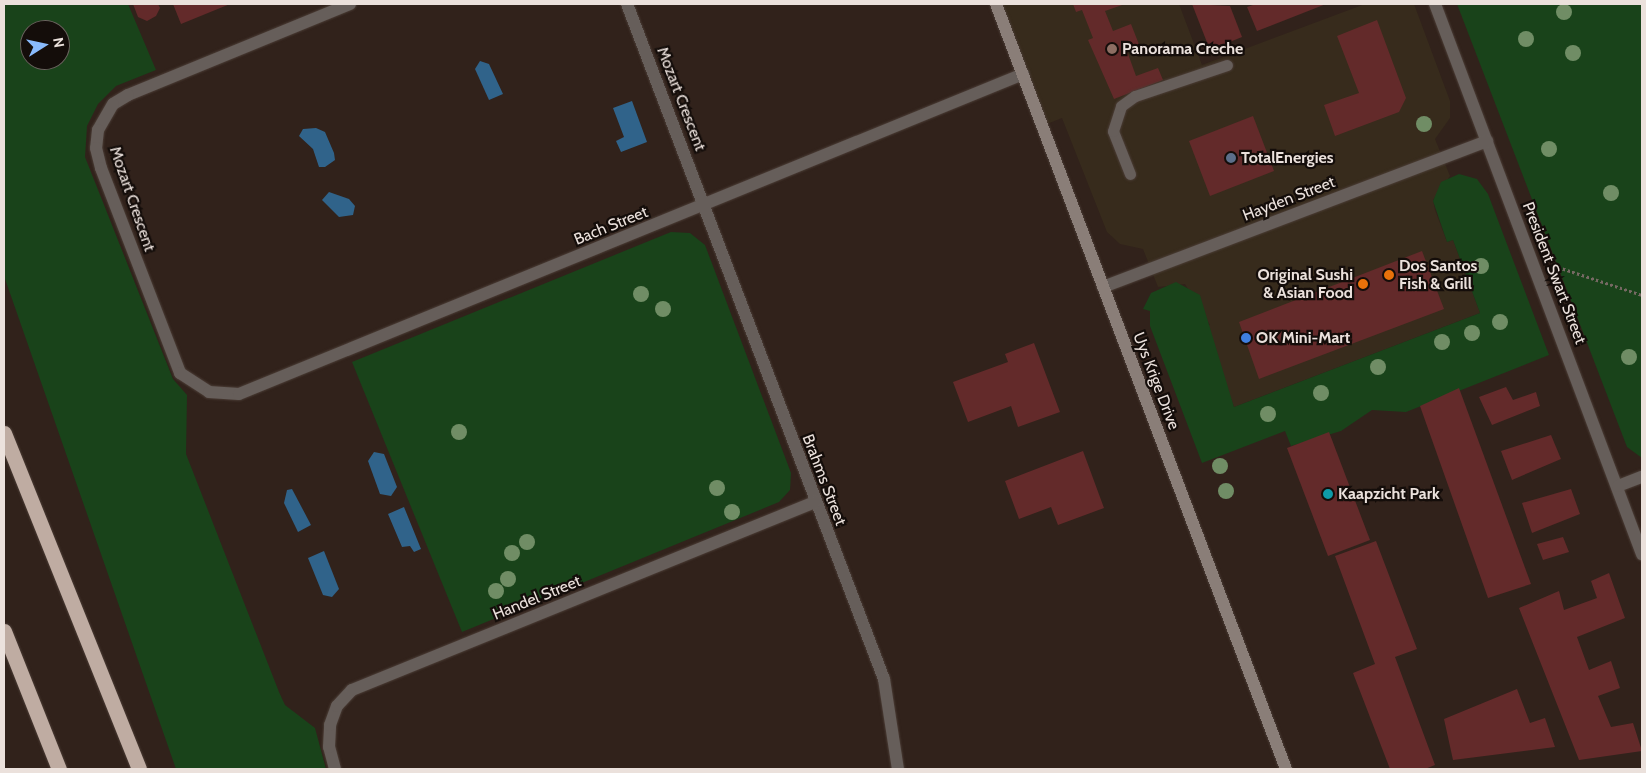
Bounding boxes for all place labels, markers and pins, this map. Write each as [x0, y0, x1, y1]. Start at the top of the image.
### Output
place label: Panorama Creche [1122, 39, 1243, 59]
marker: Panorama Creche [1106, 43, 1118, 55]
place label: TotalEnergies [1241, 148, 1334, 168]
marker: TotalEnergies [1225, 152, 1237, 164]
place label: Dos Santos Fish & Grill [1399, 256, 1477, 294]
place label: Original Sushi & Asian Food [1258, 265, 1353, 303]
marker: Dos Santos Fish & Grill [1383, 269, 1395, 281]
marker: Original Sushi & Asian Food [1357, 278, 1369, 290]
place label: OK Mini-Mart [1256, 328, 1350, 348]
marker: OK Mini-Mart [1240, 332, 1252, 344]
place label: Kaapzicht Park [1338, 484, 1440, 504]
marker: Kaapzicht Park [1322, 488, 1334, 500]

